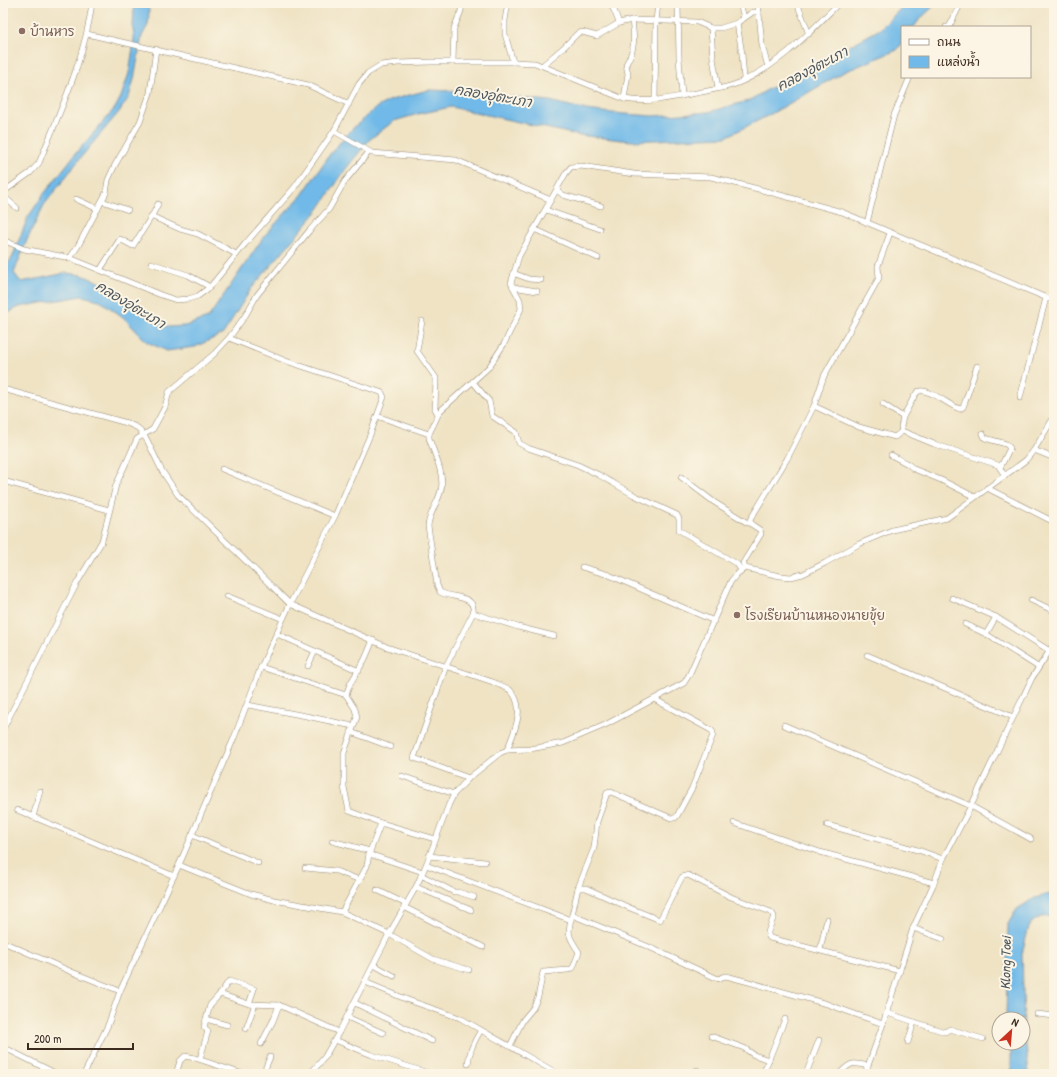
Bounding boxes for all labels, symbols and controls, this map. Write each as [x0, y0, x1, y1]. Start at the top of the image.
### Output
place label: บ้านหาร [30, 22, 75, 40]
marker: บ้านหาร [17, 26, 27, 36]
legend [901, 26, 1031, 78]
text: ถนน [937, 33, 961, 50]
water label: คลองอุ่ตะเภา [773, 41, 853, 96]
text: แหล่งน้ำ [937, 51, 980, 70]
water label: คลองอุ่ตะเภา [453, 79, 534, 113]
water label: คลองอุ่ตะเภา [92, 276, 170, 334]
place label: โรงเรียนบ้านหนองนายขุ้ย [745, 606, 885, 625]
marker: โรงเรียนบ้านหนองนายขุ้ย [732, 610, 742, 620]
water label: Klong Toei [995, 934, 1016, 990]
north arrow [991, 1011, 1031, 1051]
text: N [1010, 1014, 1021, 1030]
scale bar [28, 1025, 133, 1051]
text: 200 m [34, 1030, 61, 1047]

